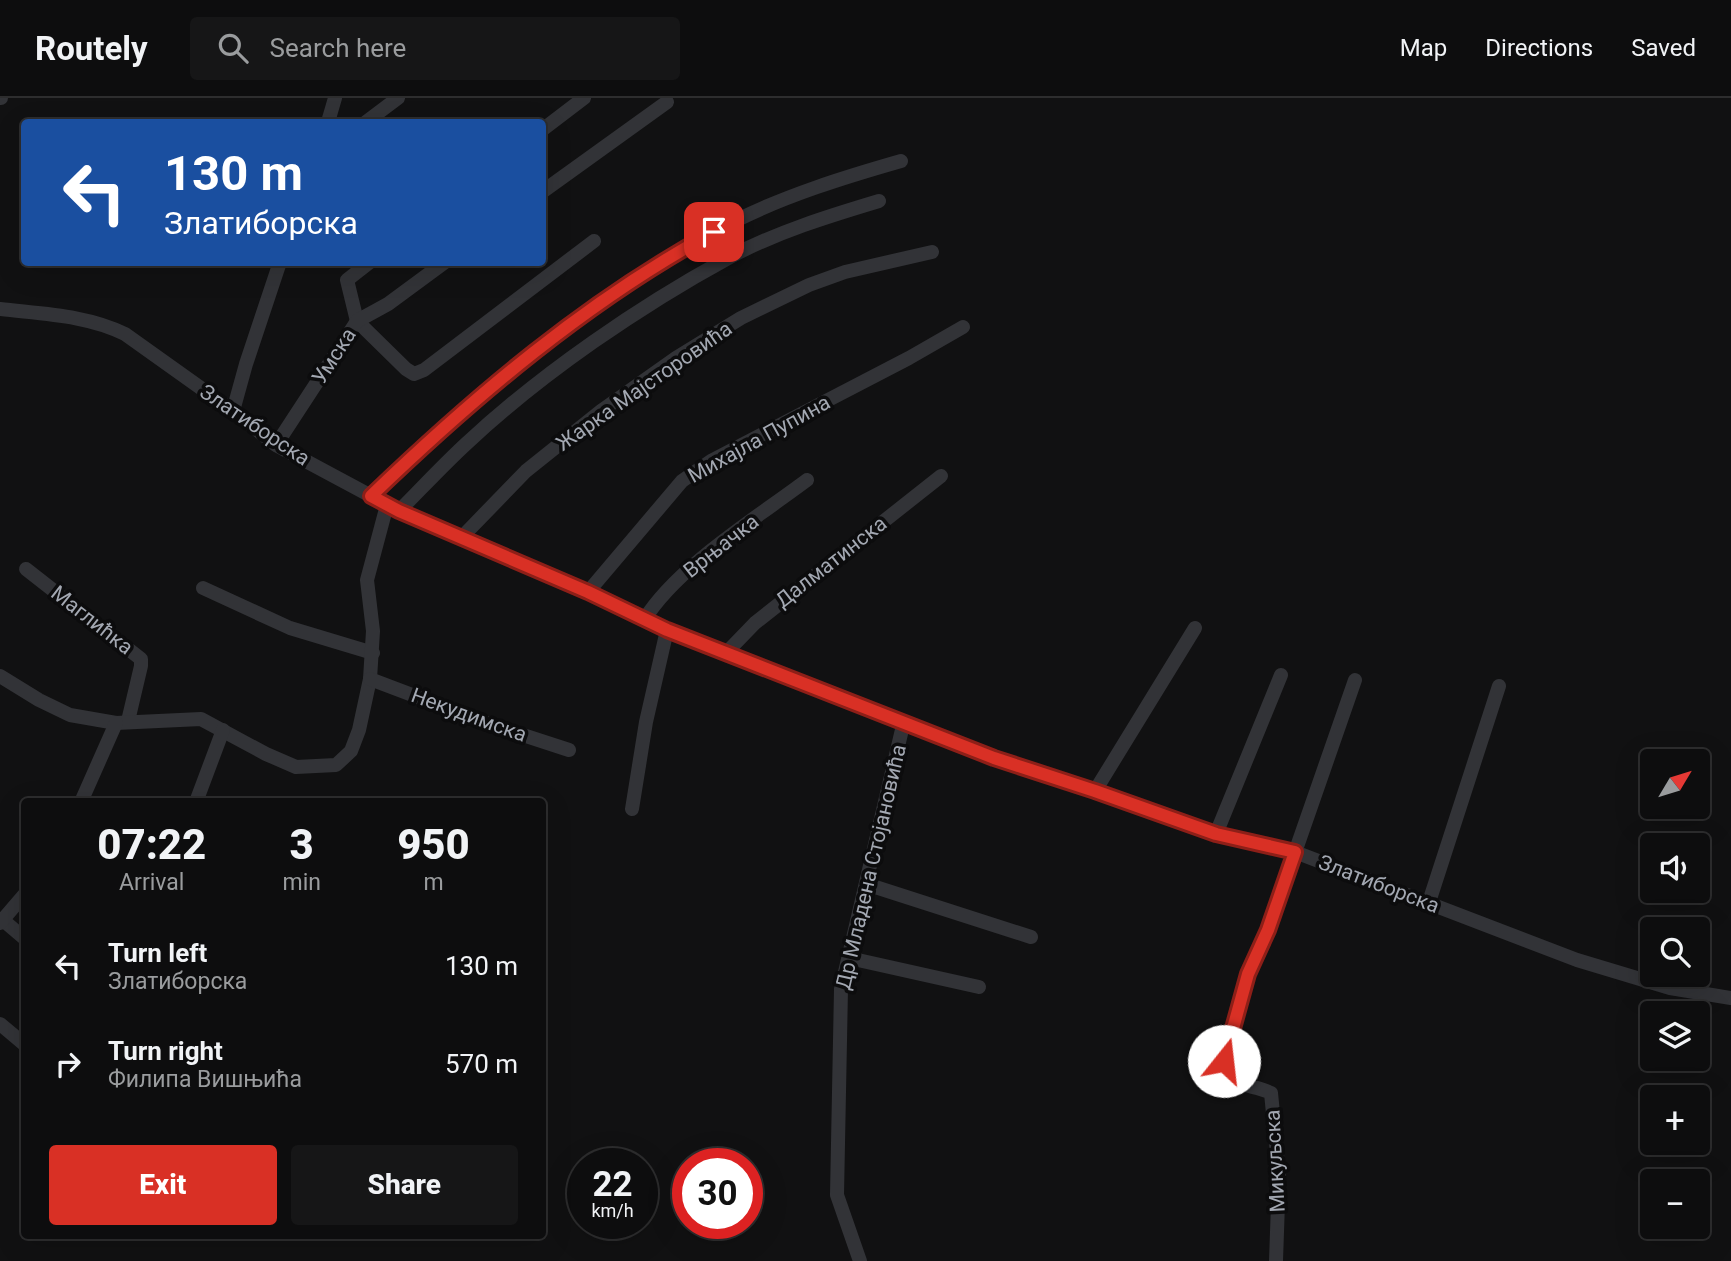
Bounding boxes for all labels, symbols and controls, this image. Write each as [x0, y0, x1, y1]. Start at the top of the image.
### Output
search box [190, 17, 680, 80]
text: Routely [35, 29, 148, 68]
icon: search [214, 29, 252, 67]
text: Search here [270, 33, 406, 63]
text: Map [1400, 34, 1447, 62]
text: Directions [1485, 34, 1593, 62]
text: Saved [1631, 34, 1696, 62]
text: 130 m [164, 145, 303, 202]
icon: left [49, 147, 140, 238]
pin [684, 202, 744, 262]
text: Златиборска [164, 204, 358, 242]
icon: arrive [695, 213, 733, 251]
street label: Жарка Мајсторовића [552, 316, 736, 456]
street label: Умска [307, 324, 361, 388]
street label: Златиборска [196, 379, 314, 471]
street label: Михајла Пупина [684, 390, 834, 488]
street label: Врњачка [679, 509, 763, 583]
street label: Далматинска [771, 511, 891, 613]
street label: Маглићка [46, 581, 138, 659]
street label: Некудимска [408, 683, 530, 747]
street label: Др Младена Стојановића [831, 742, 911, 992]
north arrow [1640, 749, 1710, 819]
map controls [1640, 749, 1710, 1239]
text: 07:22 [97, 820, 206, 869]
text: 3 [290, 820, 314, 869]
text: 950 [397, 820, 470, 869]
button: sound [1640, 833, 1710, 903]
street label: Златиборска [1315, 850, 1443, 918]
text: Arrival [119, 869, 184, 896]
text: min [282, 869, 321, 896]
text: m [423, 869, 444, 896]
button: search [1640, 917, 1710, 987]
text: Turn left [108, 938, 207, 968]
icon: left [49, 947, 87, 985]
text: 130 m [445, 951, 518, 981]
text: Златиборска [108, 968, 247, 995]
button: layers [1640, 1001, 1710, 1071]
position arrow [1187, 1024, 1261, 1098]
text: Turn right [108, 1036, 223, 1066]
icon: right [49, 1045, 87, 1083]
text: 570 m [445, 1049, 518, 1079]
text: Филипа Вишњића [108, 1066, 302, 1093]
button: + [1640, 1085, 1710, 1155]
street label: Микуљска [1260, 1109, 1290, 1213]
button: Exit [49, 1145, 277, 1225]
button: Share [291, 1145, 518, 1225]
speed limit sign: 30 [672, 1148, 763, 1239]
text: 22 [592, 1164, 633, 1205]
button: − [1640, 1169, 1710, 1239]
text: km/h [591, 1200, 634, 1221]

